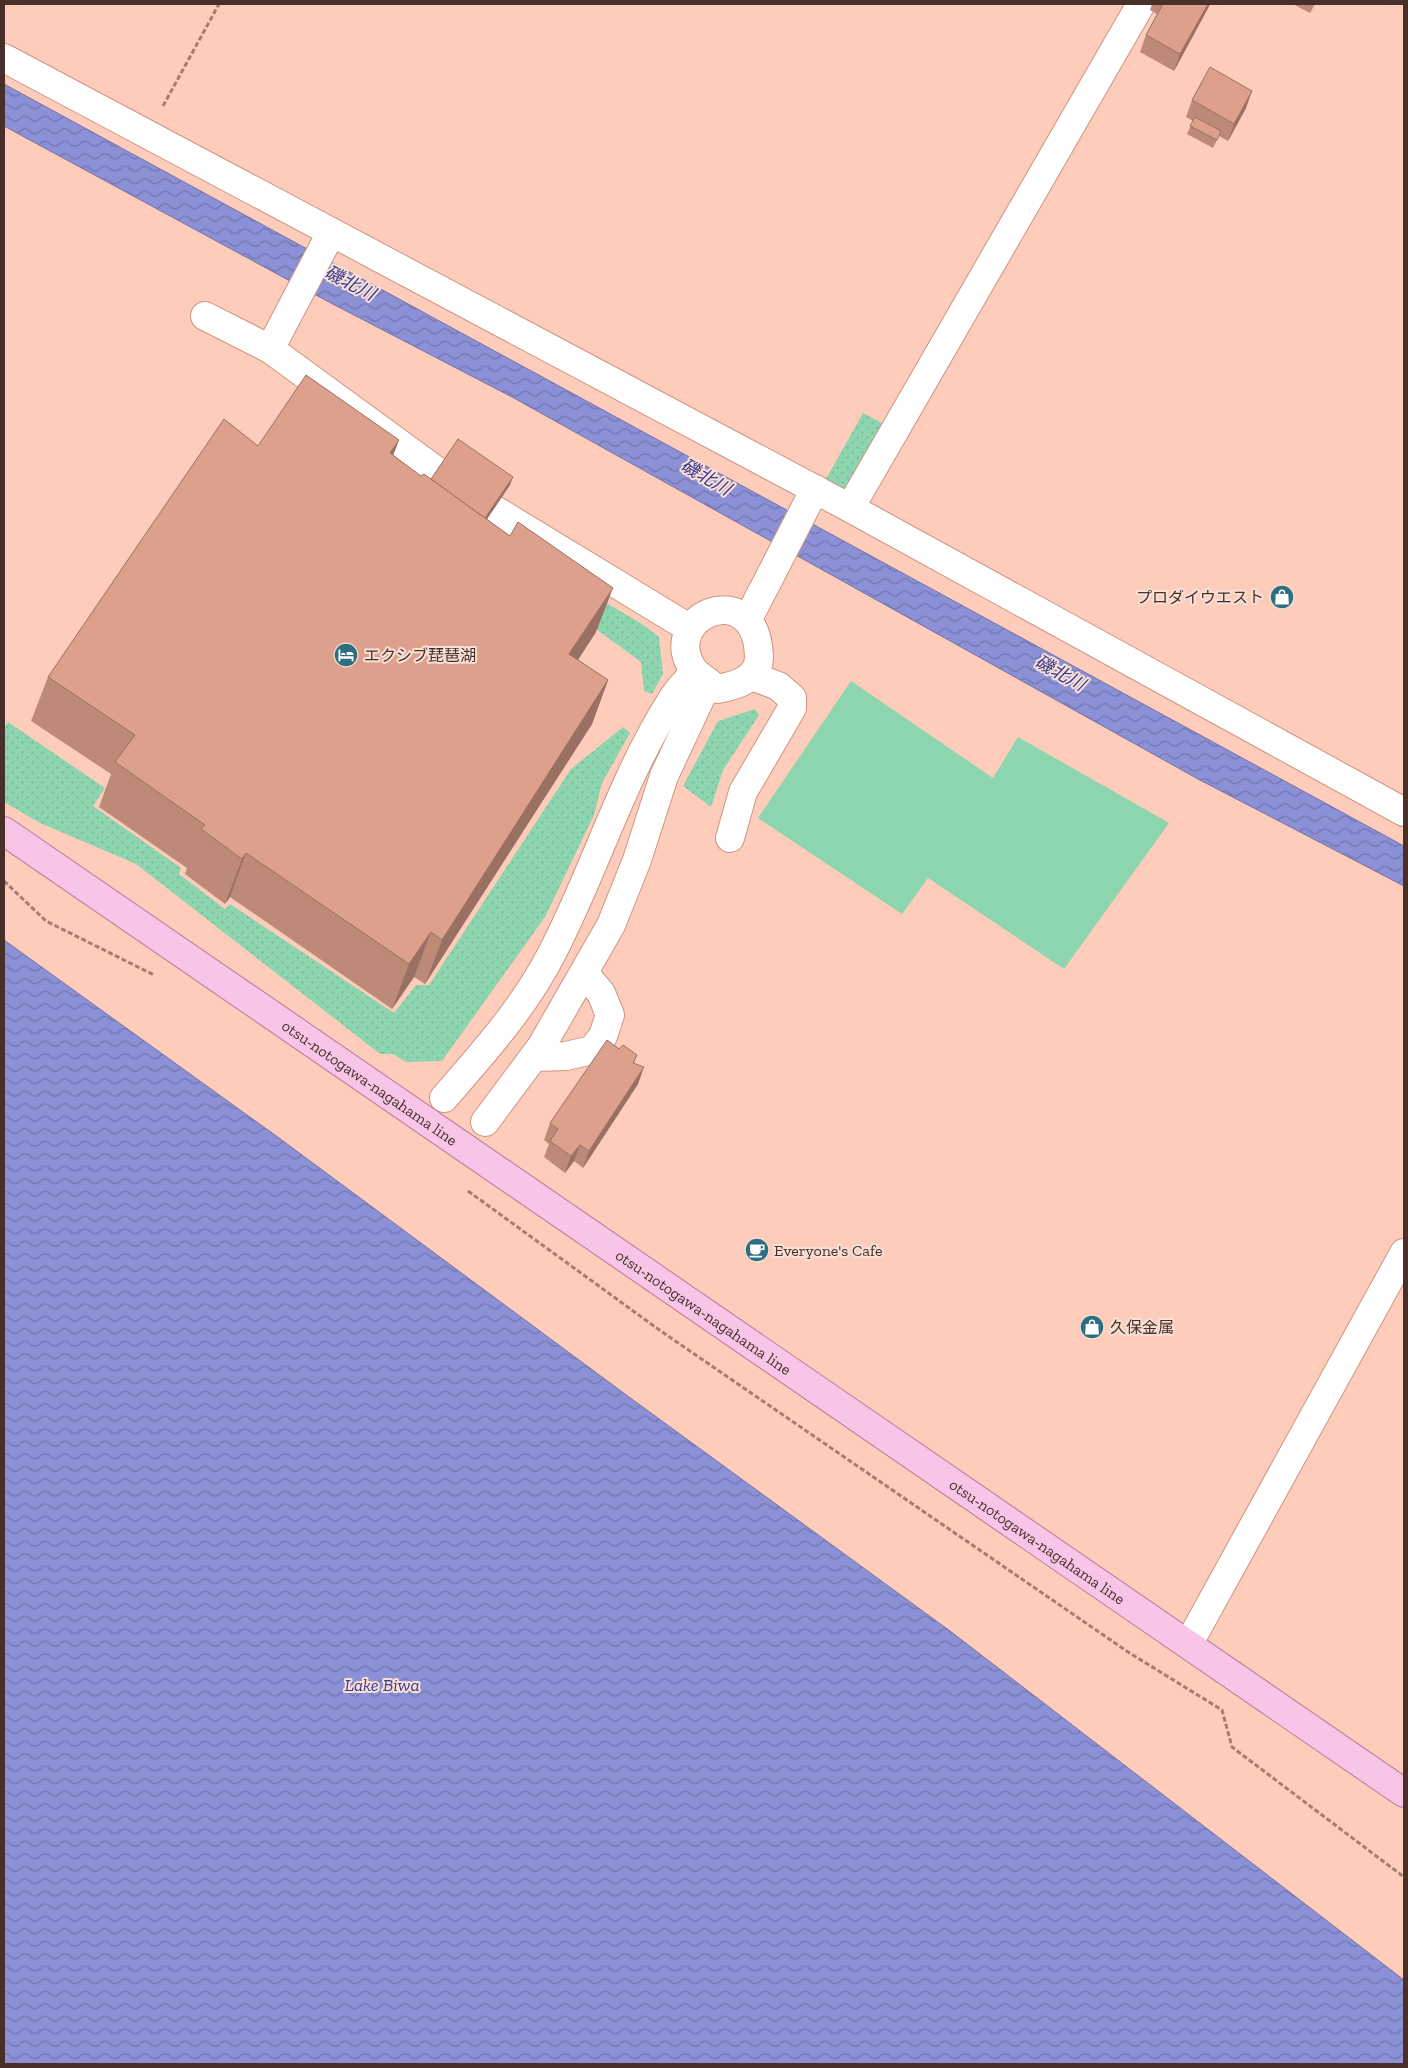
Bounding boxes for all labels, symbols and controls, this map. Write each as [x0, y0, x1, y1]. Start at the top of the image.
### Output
water label: 磯北川 [321, 261, 381, 306]
water label: 磯北川 [677, 454, 737, 501]
shop icon: プロダイウエスト [1269, 584, 1295, 610]
place label: プロダイウエスト [1136, 588, 1264, 607]
hotel icon: エクシブ琵琶湖 [333, 642, 359, 668]
place label: エクシブ琵琶湖 [364, 646, 476, 665]
water label: 磯北川 [1031, 650, 1091, 697]
street label: otsu-notogawa-nagahama line [279, 1016, 461, 1149]
cafe icon: Everyone's Cafe [744, 1237, 770, 1263]
place label: Everyone's Cafe [774, 1241, 883, 1260]
street label: otsu-notogawa-nagahama line [612, 1245, 795, 1379]
shop icon: 久保金属 [1079, 1314, 1105, 1340]
place label: 久保金属 [1110, 1318, 1174, 1337]
street label: otsu-notogawa-nagahama line [946, 1474, 1129, 1608]
water label: Lake Biwa [344, 1674, 420, 1696]

